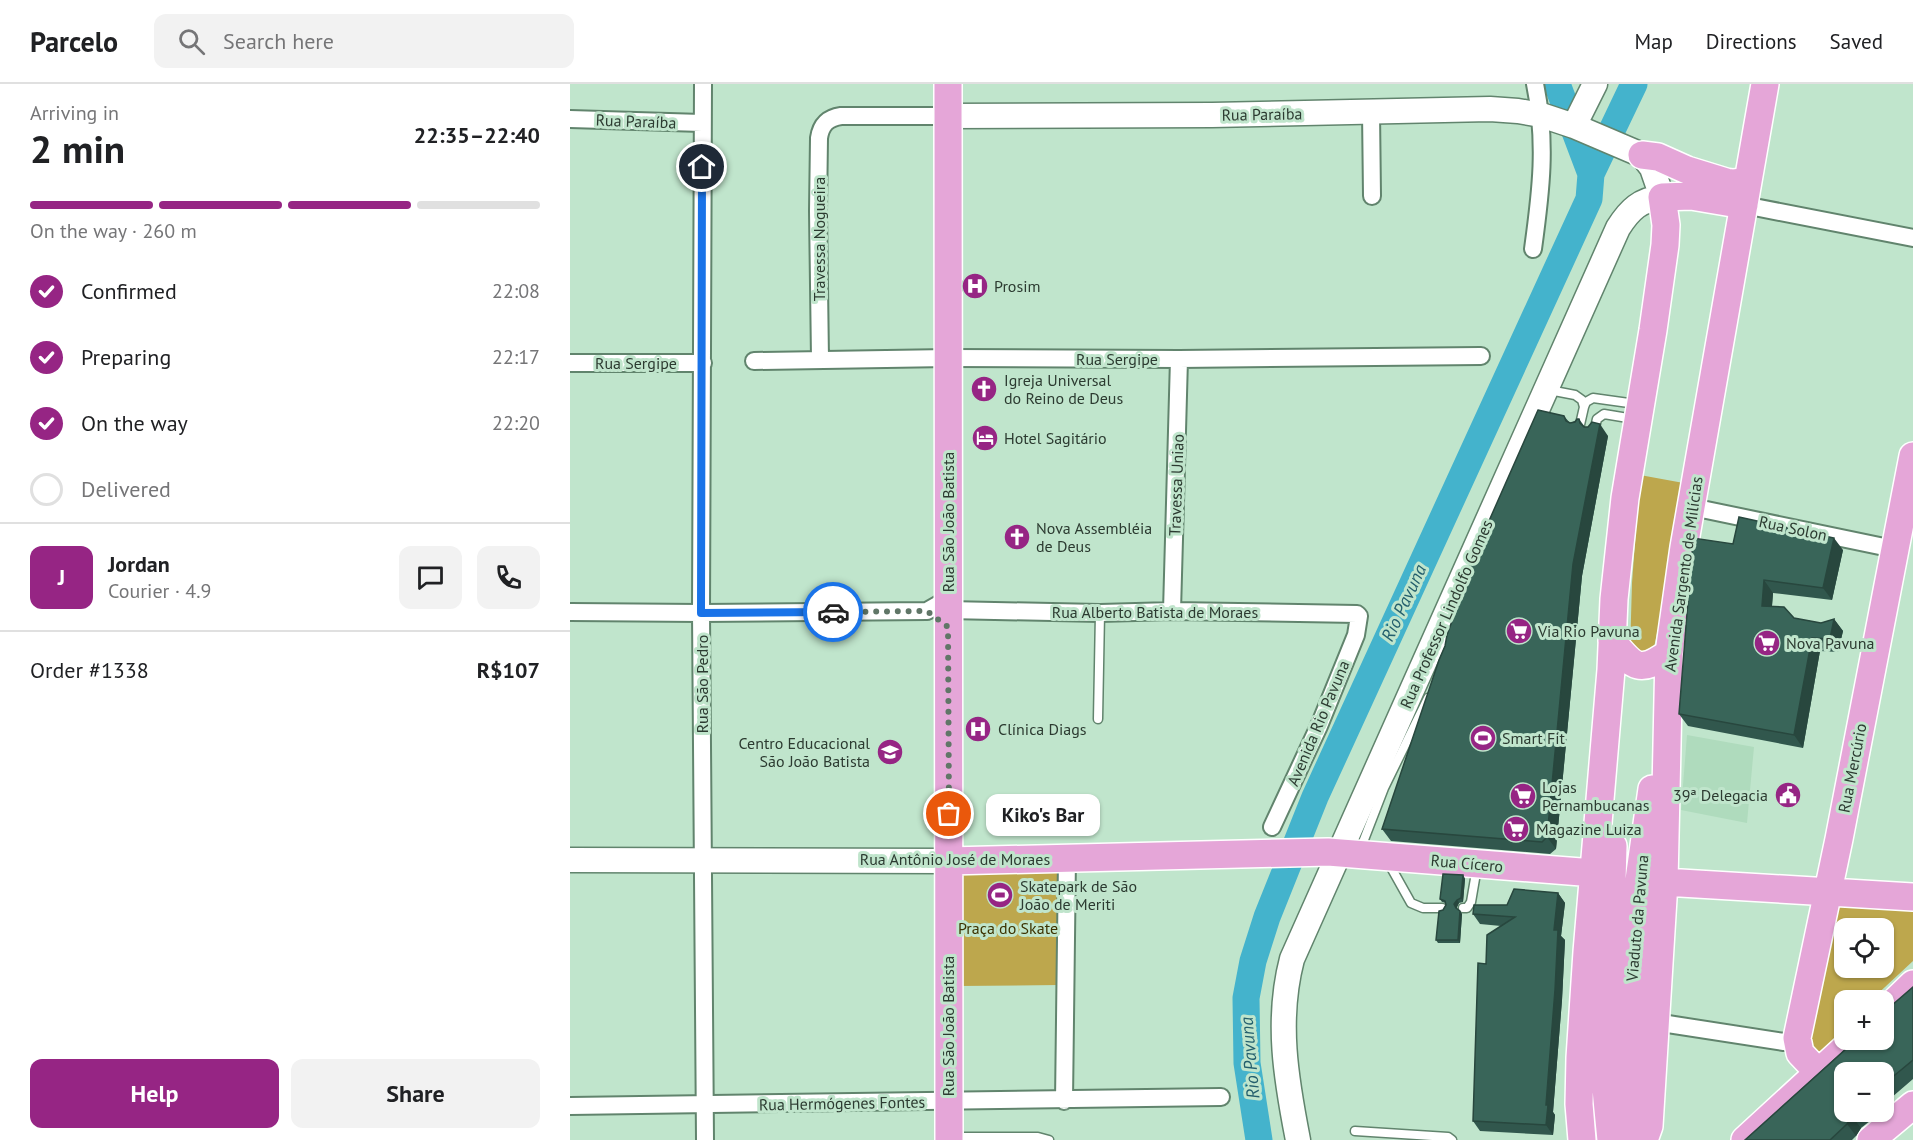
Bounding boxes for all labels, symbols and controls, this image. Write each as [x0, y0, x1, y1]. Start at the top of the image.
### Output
search box [154, 14, 574, 68]
text: Parcelo [30, 23, 118, 60]
icon: search [175, 25, 208, 58]
text: Search here [223, 27, 334, 55]
text: Map [1634, 28, 1673, 55]
text: Directions [1706, 28, 1797, 55]
text: Saved [1830, 28, 1883, 55]
text: Arriving in [30, 100, 119, 126]
street label: Rua Paraíba [1221, 103, 1303, 125]
street label: Rua Paraíba [595, 110, 677, 132]
text: 22:35–22:40 [414, 121, 540, 149]
text: 2 min [30, 123, 125, 174]
pin [676, 141, 727, 192]
icon: home [685, 150, 718, 183]
street label: Travessa Nogueira [809, 177, 829, 301]
text: On the way · 260 m [30, 218, 197, 244]
hospital icon: Prosim [960, 271, 990, 301]
icon: check [30, 275, 63, 308]
place label: Prosim [994, 276, 1040, 296]
text: Confirmed [81, 277, 177, 305]
text: 22:08 [492, 278, 540, 304]
icon: check [30, 341, 63, 374]
text: Preparing [81, 343, 171, 371]
text: 22:17 [492, 344, 540, 370]
street label: Rua Sergipe [1076, 349, 1158, 369]
street label: Rua Sergipe [595, 353, 677, 373]
place label: Igreja Universal do Reino de Deus [1004, 370, 1123, 408]
church icon: Igreja Universal do Reino de Deus [969, 374, 999, 404]
icon: check [30, 407, 63, 440]
text: On the way [81, 409, 188, 437]
text: 22:20 [492, 410, 540, 436]
hotel icon: Hotel Sagitário [970, 423, 1000, 453]
place label: Hotel Sagitário [1004, 428, 1107, 448]
street label: Travessa Uniao [1164, 434, 1188, 536]
street label: Rua São João Batista [938, 452, 958, 592]
text: Delivered [81, 475, 171, 503]
street label: Avenida Sargento de Milícias [1659, 475, 1707, 673]
street label: Rua Solon [1757, 511, 1829, 545]
street label: Rua Professor Lindolfo Gomes [1395, 516, 1497, 711]
place label: Nova Assembléia de Deus [1036, 518, 1152, 556]
church icon: Nova Assembléia de Deus [1002, 522, 1032, 552]
button: chat [399, 546, 462, 609]
button: phone [477, 546, 540, 609]
text: Jordan [108, 550, 170, 578]
water label: Rio Pavuna [1376, 561, 1431, 645]
text: J [58, 563, 65, 591]
text: Courier · 4.9 [108, 578, 211, 604]
courier [803, 582, 863, 642]
icon: car [817, 596, 850, 629]
street label: Rua Alberto Batista de Moraes [1052, 602, 1258, 622]
supermarket icon: Via Rio Pavuna [1504, 616, 1534, 646]
place label: Via Rio Pavuna [1537, 621, 1640, 641]
supermarket icon: Nova Pavuna [1752, 628, 1782, 658]
place label: Nova Pavuna [1786, 633, 1874, 653]
street label: Rua São Pedro [692, 635, 712, 733]
text: Order #1338 [30, 656, 149, 684]
text: R$107 [477, 656, 540, 684]
street label: Avenida Rio Pavuna [1283, 657, 1353, 789]
hospital icon: Clínica Diags [963, 714, 993, 744]
place label: Clínica Diags [998, 719, 1087, 739]
street label: Rua Mercúrio [1834, 722, 1870, 814]
sports icon: Smart Fit [1468, 723, 1498, 753]
place label: Smart Fit [1502, 728, 1566, 748]
place label: Centro Educacional São João Batista [738, 733, 870, 771]
school or university icon: Centro Educacional São João Batista [875, 737, 905, 767]
place label: Lojas Pernambucanas [1542, 777, 1650, 815]
public building icon: 39ª Delegacia [1773, 780, 1803, 810]
supermarket icon: Lojas Pernambucanas [1508, 781, 1538, 811]
place label: 39ª Delegacia [1673, 785, 1768, 805]
pin [923, 788, 974, 839]
callout: Kiko's Bar [985, 793, 1099, 835]
icon: bag [932, 797, 965, 830]
text: Kiko's Bar [1002, 802, 1084, 828]
supermarket icon: Magazine Luiza [1501, 814, 1531, 844]
place label: Magazine Luiza [1536, 819, 1642, 839]
street label: Rua Antônio José de Moraes [860, 849, 1050, 869]
street label: Rua Cícero [1430, 850, 1504, 876]
street label: Viaduto da Pavuna [1621, 854, 1652, 983]
place label: Skatepark de São João de Meriti [1019, 876, 1137, 914]
sports icon: Skatepark de São João de Meriti [985, 880, 1015, 910]
park label: Praça do Skate [958, 918, 1058, 938]
map controls [1834, 918, 1894, 1122]
button: locate [1834, 918, 1894, 978]
street label: Rua São João Batista [938, 956, 958, 1096]
button: + [1834, 990, 1894, 1050]
water label: Rio Pavuna [1234, 1016, 1265, 1100]
button: Help [30, 1059, 279, 1128]
button: Share [291, 1059, 540, 1128]
button: − [1834, 1062, 1894, 1122]
street label: Rua Hermógenes Fontes [759, 1092, 926, 1114]

